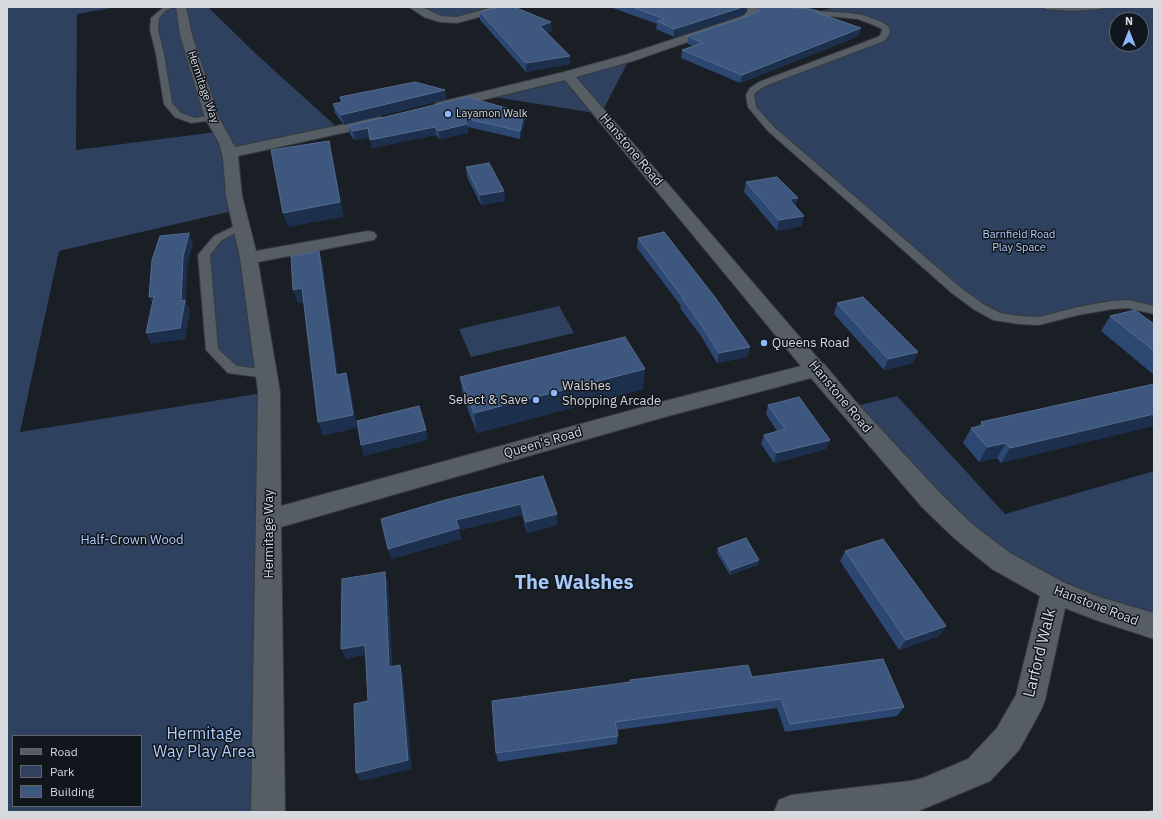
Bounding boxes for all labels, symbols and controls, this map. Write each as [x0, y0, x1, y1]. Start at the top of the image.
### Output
north arrow [1109, 12, 1149, 52]
text: N [1125, 14, 1133, 28]
street label: Hermitage Way [184, 49, 222, 125]
place label: Layamon Walk [456, 107, 527, 121]
marker: Layamon Walk [443, 109, 453, 119]
street label: Hanstone Road [596, 111, 666, 189]
park label: Barnfield Road Play Space [983, 228, 1055, 254]
place label: Queens Road [772, 335, 850, 351]
marker: Queens Road [759, 338, 769, 348]
street label: Hanstone Road [805, 358, 875, 436]
place label: Walshes Shopping Arcade [562, 378, 661, 409]
marker: Walshes Shopping Arcade [549, 388, 559, 398]
place label: Select & Save [449, 392, 528, 408]
marker: Select & Save [531, 395, 541, 405]
street label: Queen's Road [502, 424, 584, 462]
street label: Hermitage Way [261, 489, 277, 579]
park label: Half-Crown Wood [80, 532, 184, 548]
district label: The Walshes [514, 571, 634, 595]
street label: Hanstone Road [1052, 583, 1140, 629]
street label: Larford Walk [1020, 607, 1060, 699]
park label: Hermitage Way Play Area [153, 724, 255, 762]
legend [12, 735, 142, 807]
text: Road [50, 744, 78, 759]
text: Park [50, 764, 74, 779]
text: Building [50, 784, 94, 799]

